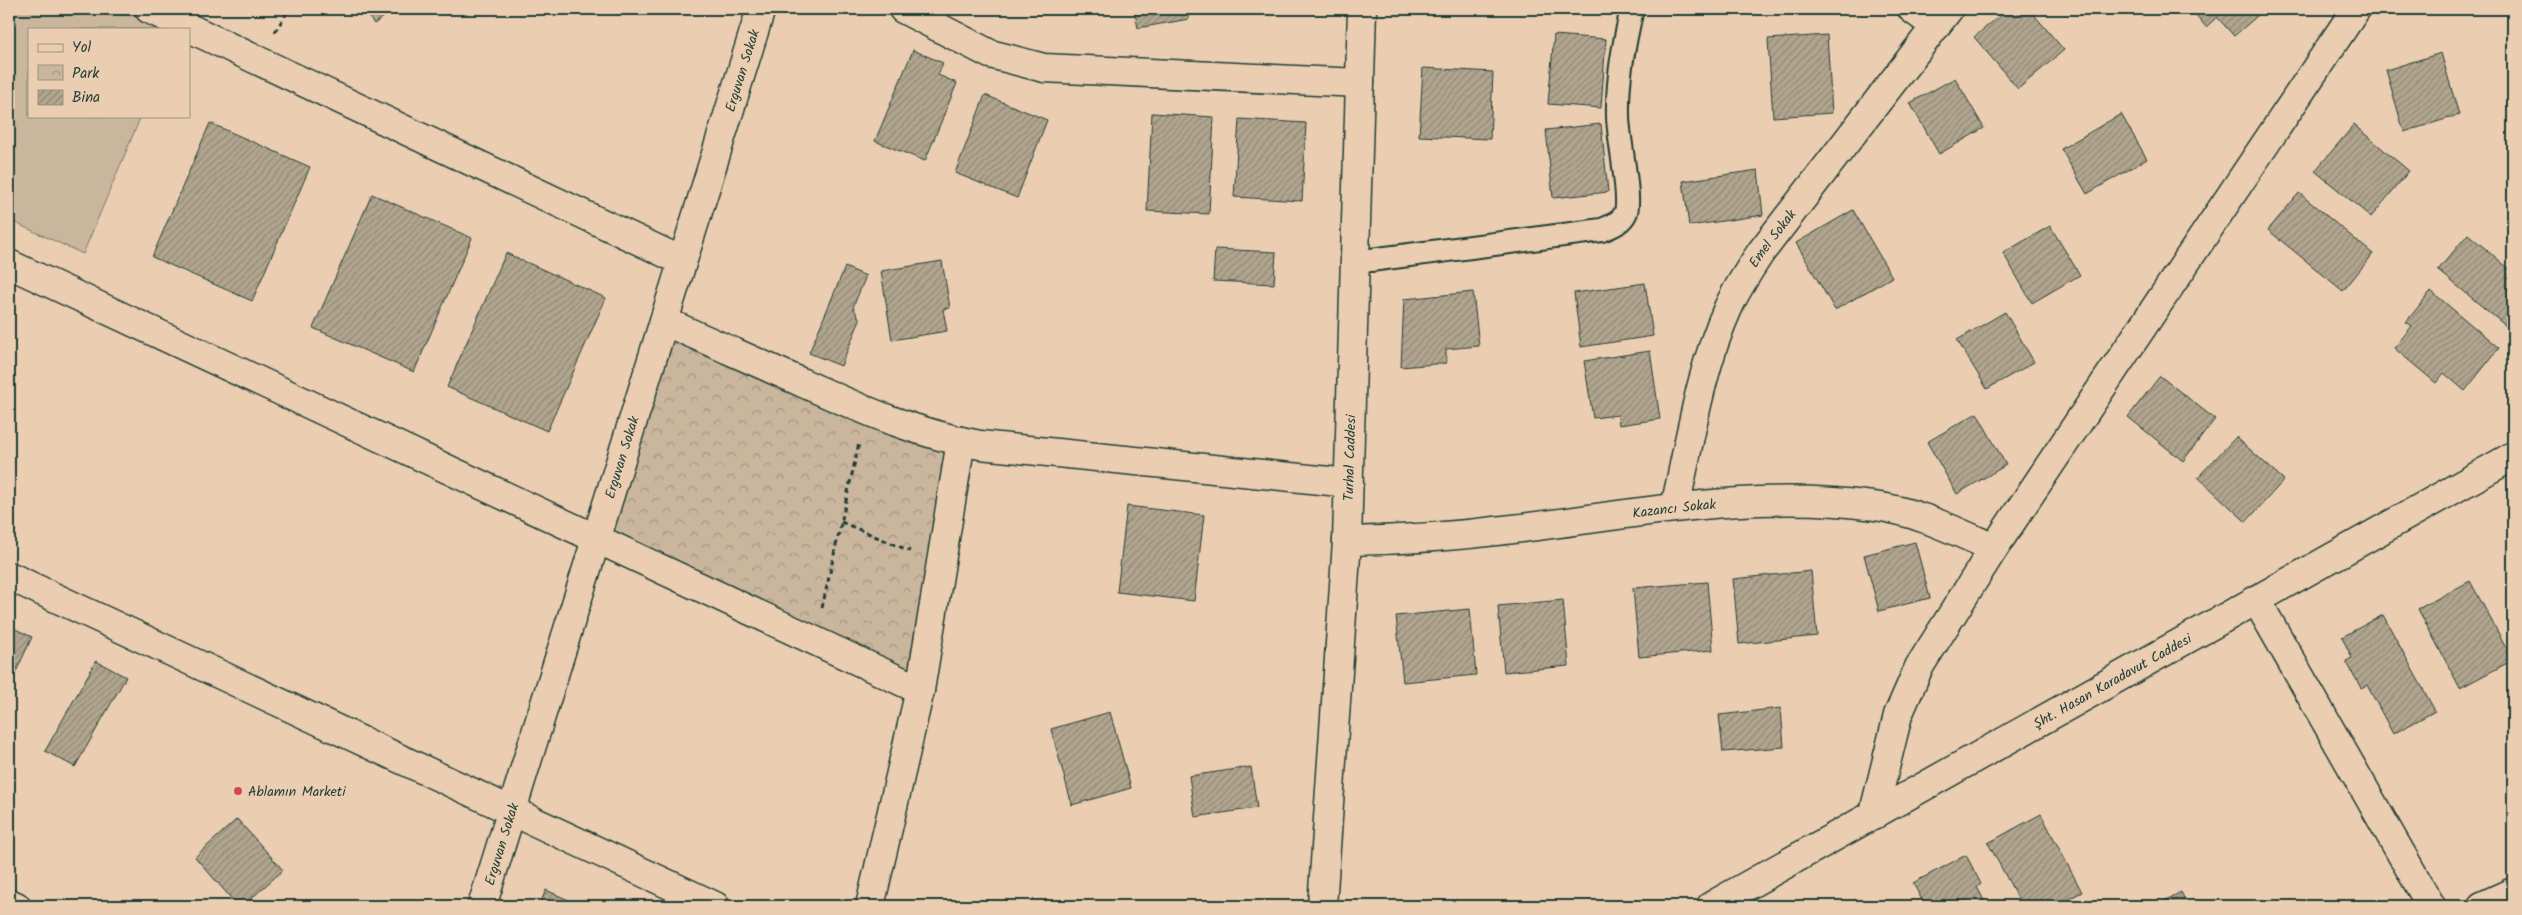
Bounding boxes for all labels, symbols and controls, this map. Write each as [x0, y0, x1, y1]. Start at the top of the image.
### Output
street label: Erguvan Sokak [720, 26, 766, 115]
legend [28, 28, 190, 118]
text: Yol [72, 36, 91, 60]
text: Park [72, 62, 100, 86]
text: Bina [72, 86, 100, 110]
street label: Emel Sokak [1744, 205, 1802, 272]
street label: Erguvan Sokak [599, 413, 646, 502]
street label: Turhal Caddesi [1338, 414, 1363, 502]
street label: Kazancı Sokak [1631, 494, 1717, 525]
street label: Şht. Hasan Karadavut Caddesi [2029, 628, 2197, 735]
place label: Ablamın Marketi [248, 781, 346, 803]
marker: Ablamın Marketi [232, 785, 244, 797]
street label: Erguvan Sokak [479, 800, 526, 888]

